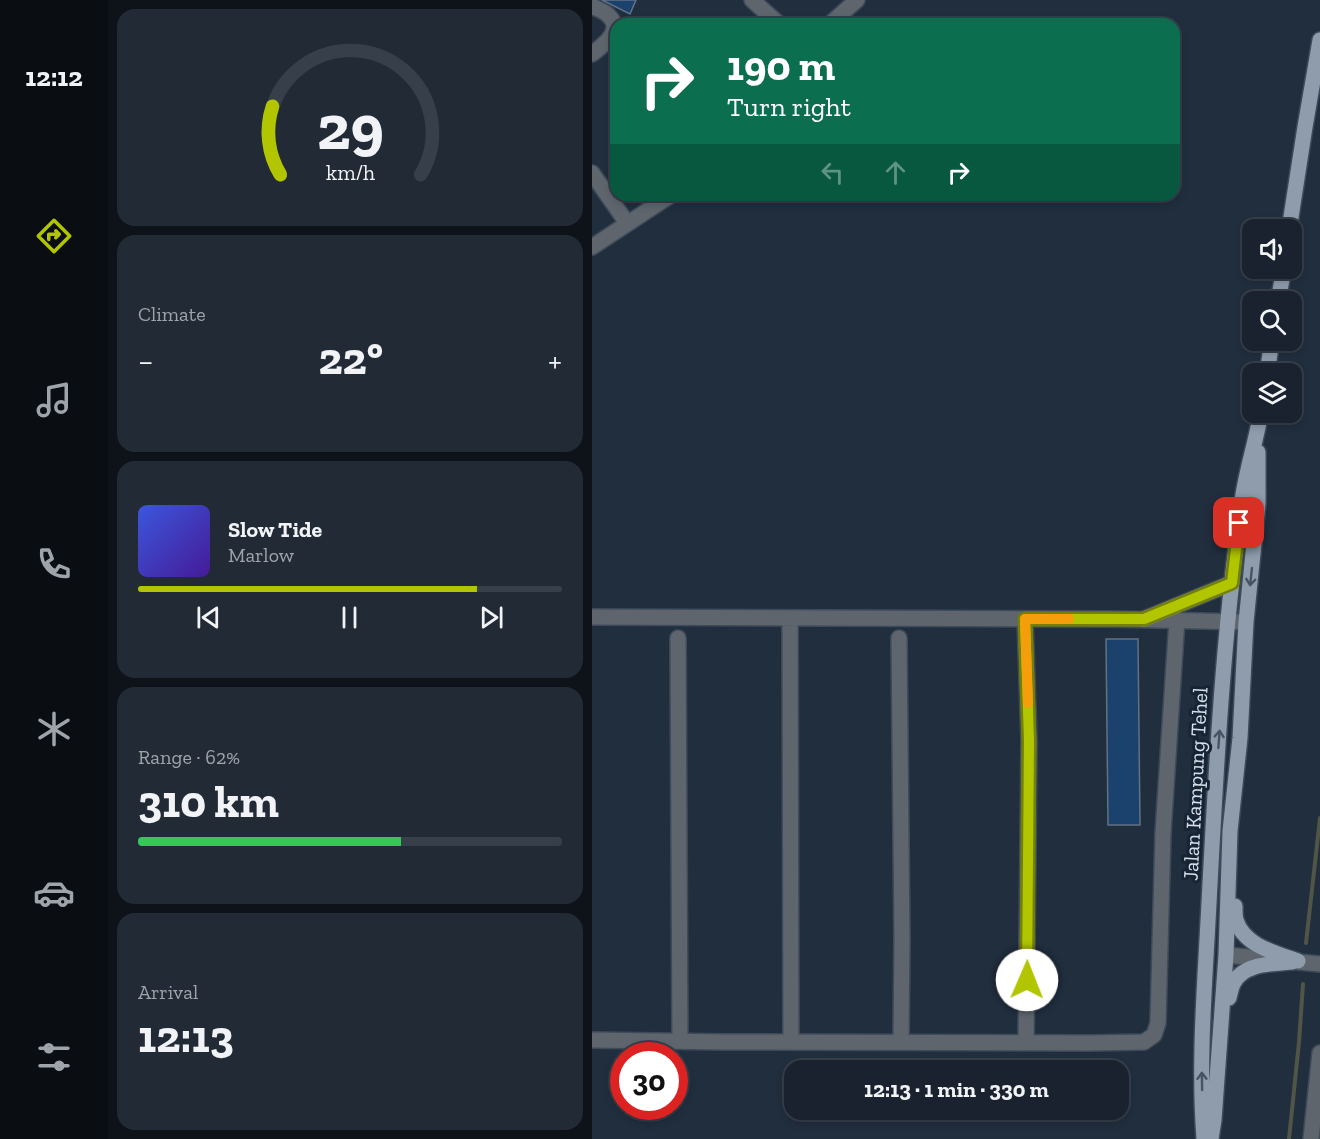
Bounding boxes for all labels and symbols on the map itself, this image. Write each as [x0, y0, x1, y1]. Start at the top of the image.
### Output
pin [1213, 497, 1264, 548]
one-way arrow [1245, 566, 1256, 586]
street label: Jalan Kampung Tehel [1177, 686, 1213, 881]
one-way arrow [1213, 730, 1224, 749]
position arrow [995, 948, 1059, 1012]
speed limit sign: 30 [610, 1042, 688, 1120]
one-way arrow [1197, 1071, 1208, 1091]

